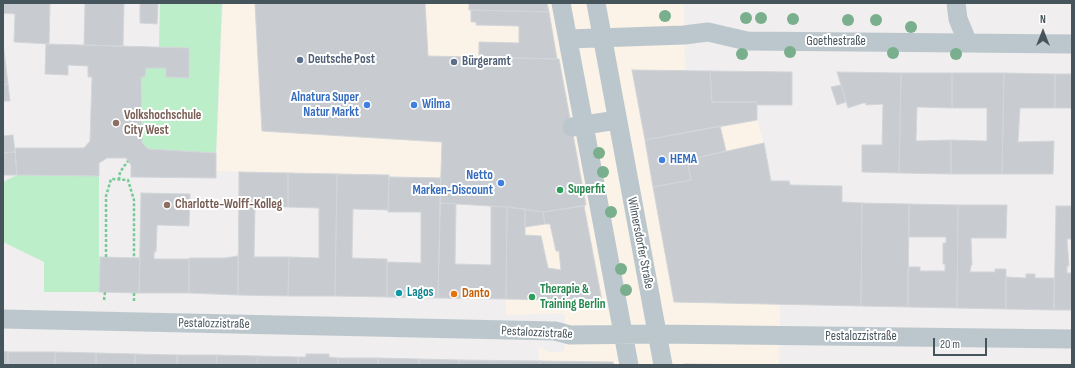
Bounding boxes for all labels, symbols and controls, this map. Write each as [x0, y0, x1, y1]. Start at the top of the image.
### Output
north arrow [1023, 12, 1063, 52]
text: N [1040, 13, 1046, 26]
street label: Goethestraße [806, 34, 866, 50]
place label: Deutsche Post [308, 52, 375, 68]
place label: Bürgeramt [462, 54, 511, 70]
marker: Deutsche Post [295, 55, 305, 65]
marker: Bürgeramt [449, 57, 459, 67]
place label: Alnatura Super Natur Markt [291, 90, 359, 121]
place label: Wilma [422, 97, 450, 113]
marker: Alnatura Super Natur Markt [362, 100, 372, 110]
marker: Wilma [409, 100, 419, 110]
place label: Volkshochschule City West [124, 108, 201, 139]
marker: Volkshochschule City West [111, 118, 121, 128]
place label: HEMA [670, 152, 697, 168]
marker: HEMA [657, 155, 667, 165]
place label: Netto Marken-Discount [413, 168, 493, 199]
marker: Netto Marken-Discount [496, 178, 506, 188]
place label: Superfit [568, 182, 605, 198]
marker: Superfit [555, 185, 565, 195]
street label: Wilmersdorfer Straße [623, 196, 657, 290]
place label: Charlotte-Wolff-Kolleg [175, 197, 282, 213]
marker: Charlotte-Wolff-Kolleg [162, 200, 172, 210]
place label: Therapie & Training Berlin [540, 282, 605, 313]
place label: Lagos [407, 285, 434, 301]
place label: Danto [462, 286, 490, 302]
marker: Lagos [394, 288, 404, 298]
marker: Danto [449, 289, 459, 299]
marker: Therapie & Training Berlin [527, 292, 537, 302]
street label: Pestalozzistraße [178, 316, 250, 332]
street label: Pestalozzistraße [501, 323, 573, 343]
street label: Pestalozzistraße [825, 329, 897, 345]
scale bar [935, 330, 989, 356]
text: 20 m [940, 337, 960, 352]

